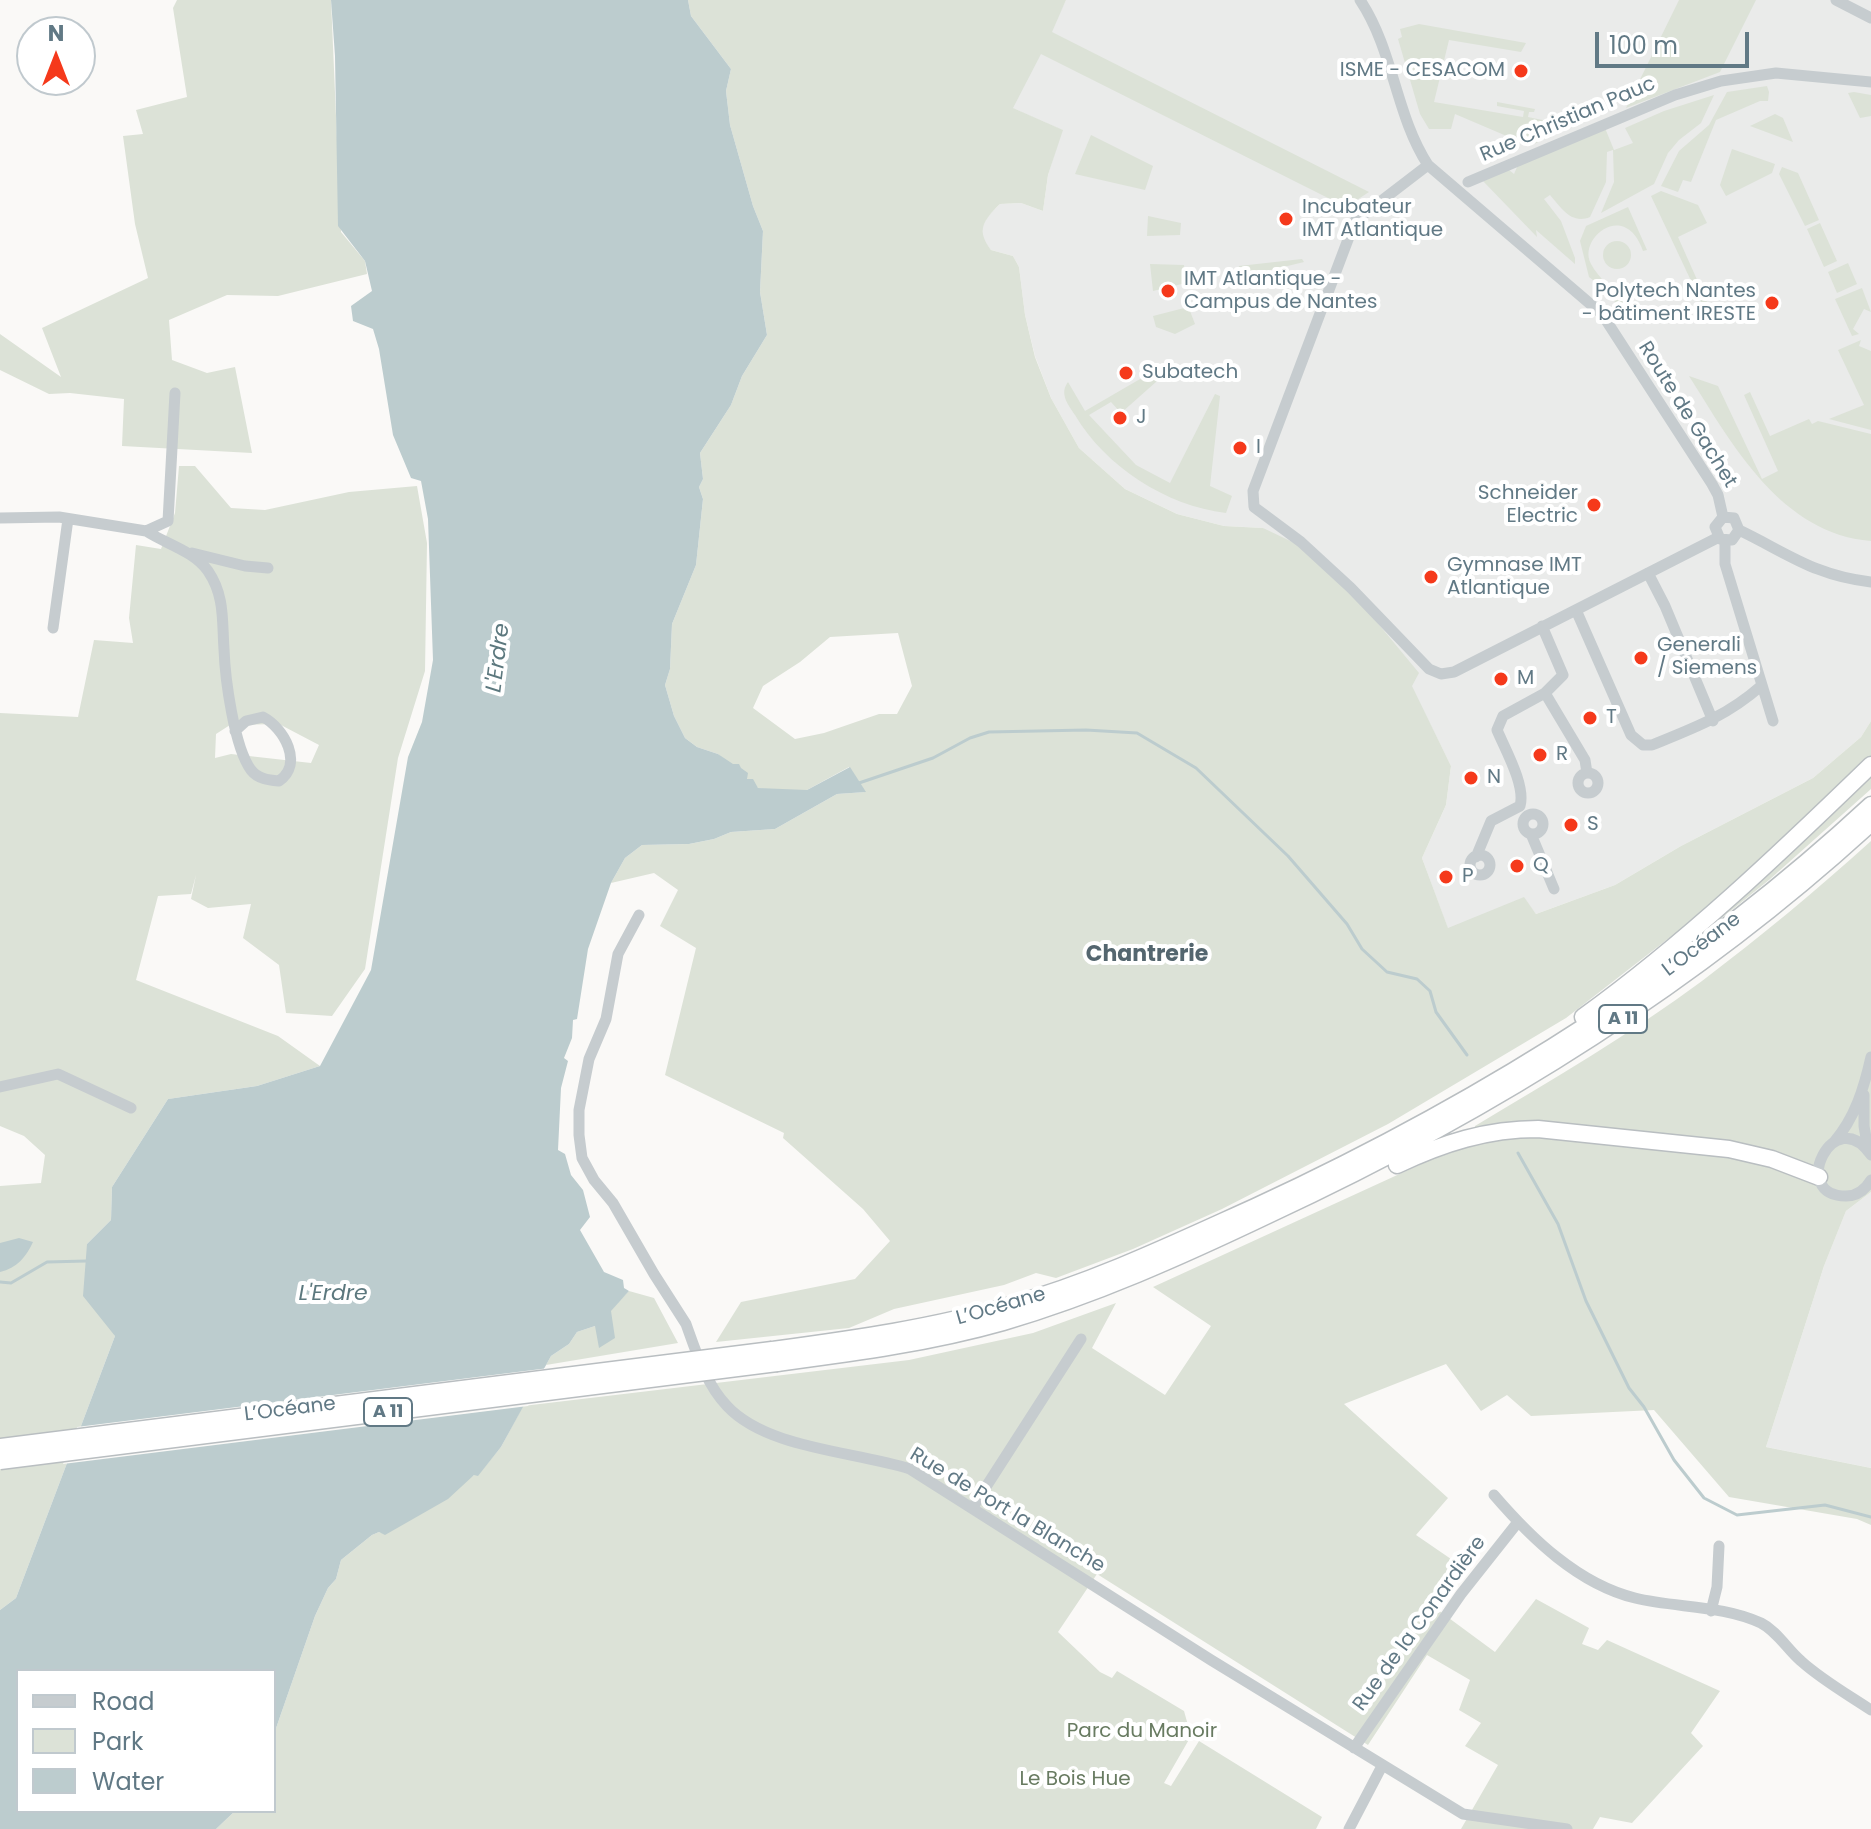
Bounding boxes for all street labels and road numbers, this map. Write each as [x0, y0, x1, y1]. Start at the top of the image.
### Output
street label: Rue Christian Pauc [1477, 72, 1659, 168]
street label: Route de Gachet [1632, 338, 1742, 492]
street label: L’Océane [1658, 908, 1746, 982]
road number: A 11 [1599, 1005, 1647, 1033]
street label: L’Océane [953, 1283, 1049, 1331]
street label: L’Océane [243, 1392, 337, 1428]
road number: A 11 [364, 1398, 412, 1426]
street label: Rue de Port la Blanche [905, 1443, 1109, 1579]
street label: Rue de la Conardière [1348, 1532, 1492, 1716]

